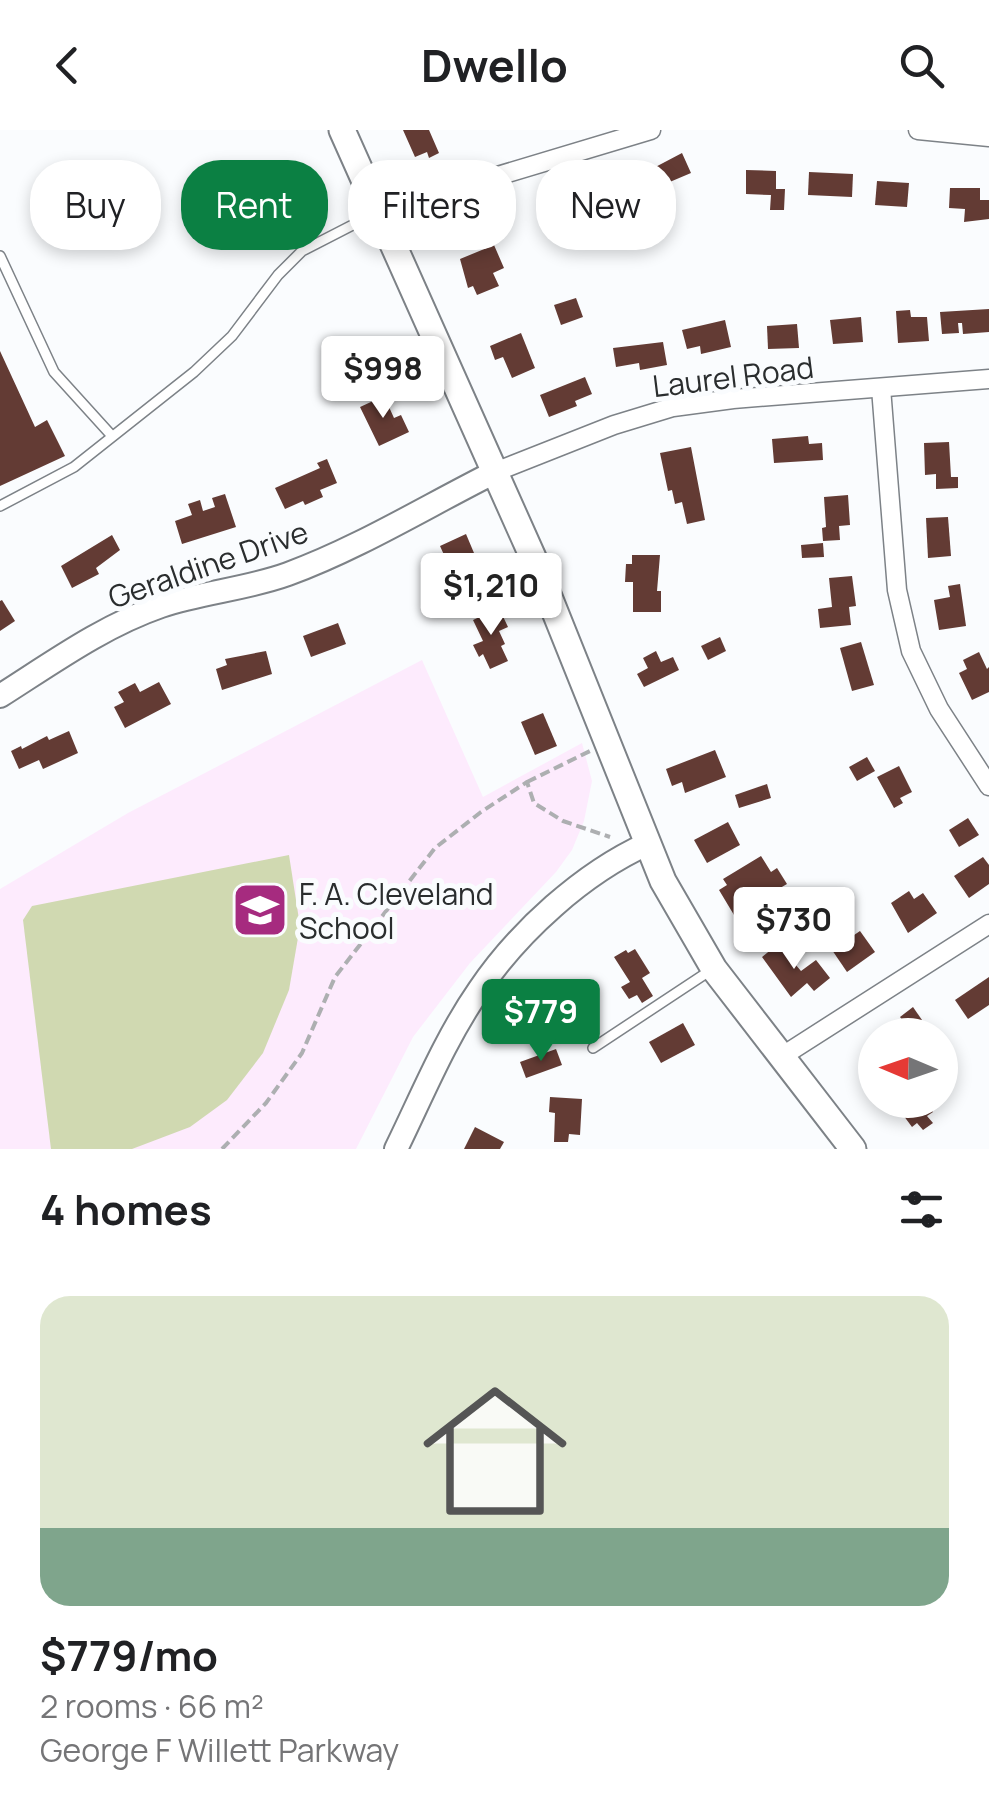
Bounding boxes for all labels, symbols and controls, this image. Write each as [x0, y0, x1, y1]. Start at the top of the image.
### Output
text: Dwello [421, 34, 568, 96]
icon: back [40, 38, 95, 93]
icon: search [894, 38, 949, 93]
chip: Buy [30, 160, 161, 250]
chip: Rent [181, 160, 328, 250]
chip: Filters [348, 160, 516, 250]
chip: New [536, 160, 676, 250]
pin: $998 [324, 336, 442, 421]
text: $998 [343, 346, 423, 390]
street label: Laurel Road [650, 346, 816, 406]
street label: Geraldine Drive [103, 511, 313, 617]
pin: $1,210 [410, 553, 572, 638]
text: $1,210 [443, 563, 539, 607]
place label: F. A. Cleveland School [299, 873, 494, 948]
school or university icon: F. A. Cleveland School [230, 880, 290, 940]
pin: $730 [735, 887, 853, 972]
text: $730 [756, 897, 832, 941]
pin: $779 [482, 979, 600, 1064]
text: $779 [504, 989, 578, 1033]
north arrow [858, 1018, 958, 1118]
map controls [858, 1018, 958, 1118]
text: 4 homes [40, 1180, 212, 1238]
icon: filters [894, 1182, 949, 1237]
icon: home [405, 1361, 585, 1541]
text: $779/mo [40, 1626, 218, 1684]
text: 2 rooms · 66 m² [40, 1684, 264, 1728]
text: George F Willett Parkway [40, 1728, 399, 1772]

